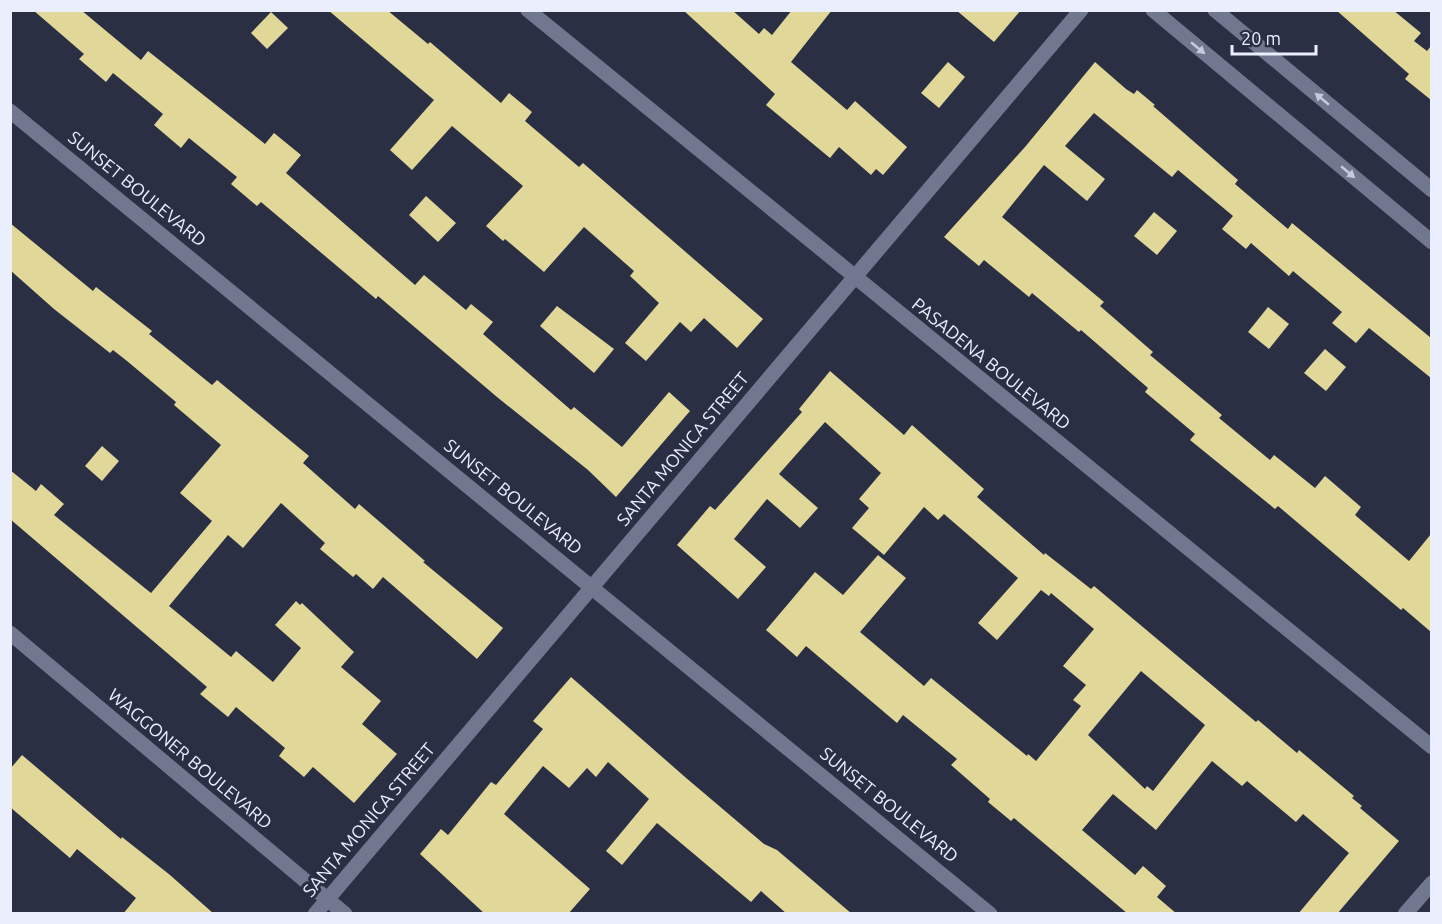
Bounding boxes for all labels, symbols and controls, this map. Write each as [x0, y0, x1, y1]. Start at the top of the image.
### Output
scale bar [1232, 18, 1316, 56]
text: 20 m [1241, 28, 1281, 48]
one-way arrow [1190, 41, 1205, 54]
one-way arrow [1315, 93, 1330, 106]
street label: SUNSET BOULEVARD [65, 127, 211, 250]
one-way arrow [1340, 166, 1356, 179]
street label: PASADENA BOULEVARD [909, 293, 1075, 433]
street label: SANTA MONICA STREET [612, 368, 752, 529]
street label: SUNSET BOULEVARD [441, 435, 587, 558]
street label: WAGGONER BOULEVARD [105, 684, 276, 832]
street label: SANTA MONICA STREET [298, 739, 438, 900]
street label: SUNSET BOULEVARD [817, 743, 963, 866]

